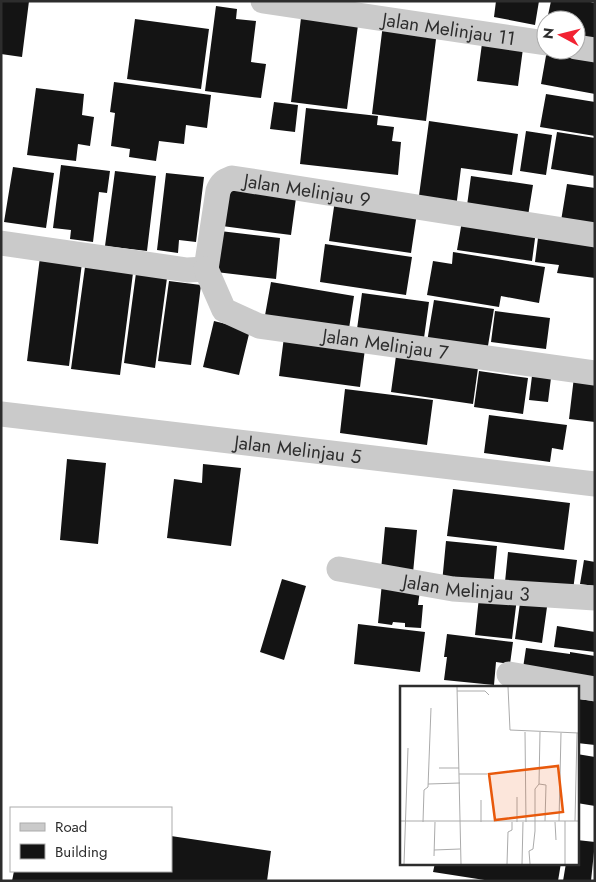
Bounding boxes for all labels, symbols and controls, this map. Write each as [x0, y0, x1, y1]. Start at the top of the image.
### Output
street label: Jalan Melinjau 11 [378, 5, 517, 52]
north arrow [536, 10, 586, 60]
text: N [537, 27, 559, 40]
street label: Jalan Melinjau 9 [239, 166, 373, 213]
street label: Jalan Melinjau 7 [318, 321, 450, 366]
street label: Jalan Melinjau 5 [230, 428, 363, 470]
street label: Jalan Melinjau 3 [398, 566, 531, 607]
inset map [400, 686, 578, 864]
legend [10, 807, 172, 872]
text: Road [55, 816, 87, 838]
text: Building [55, 841, 107, 863]

